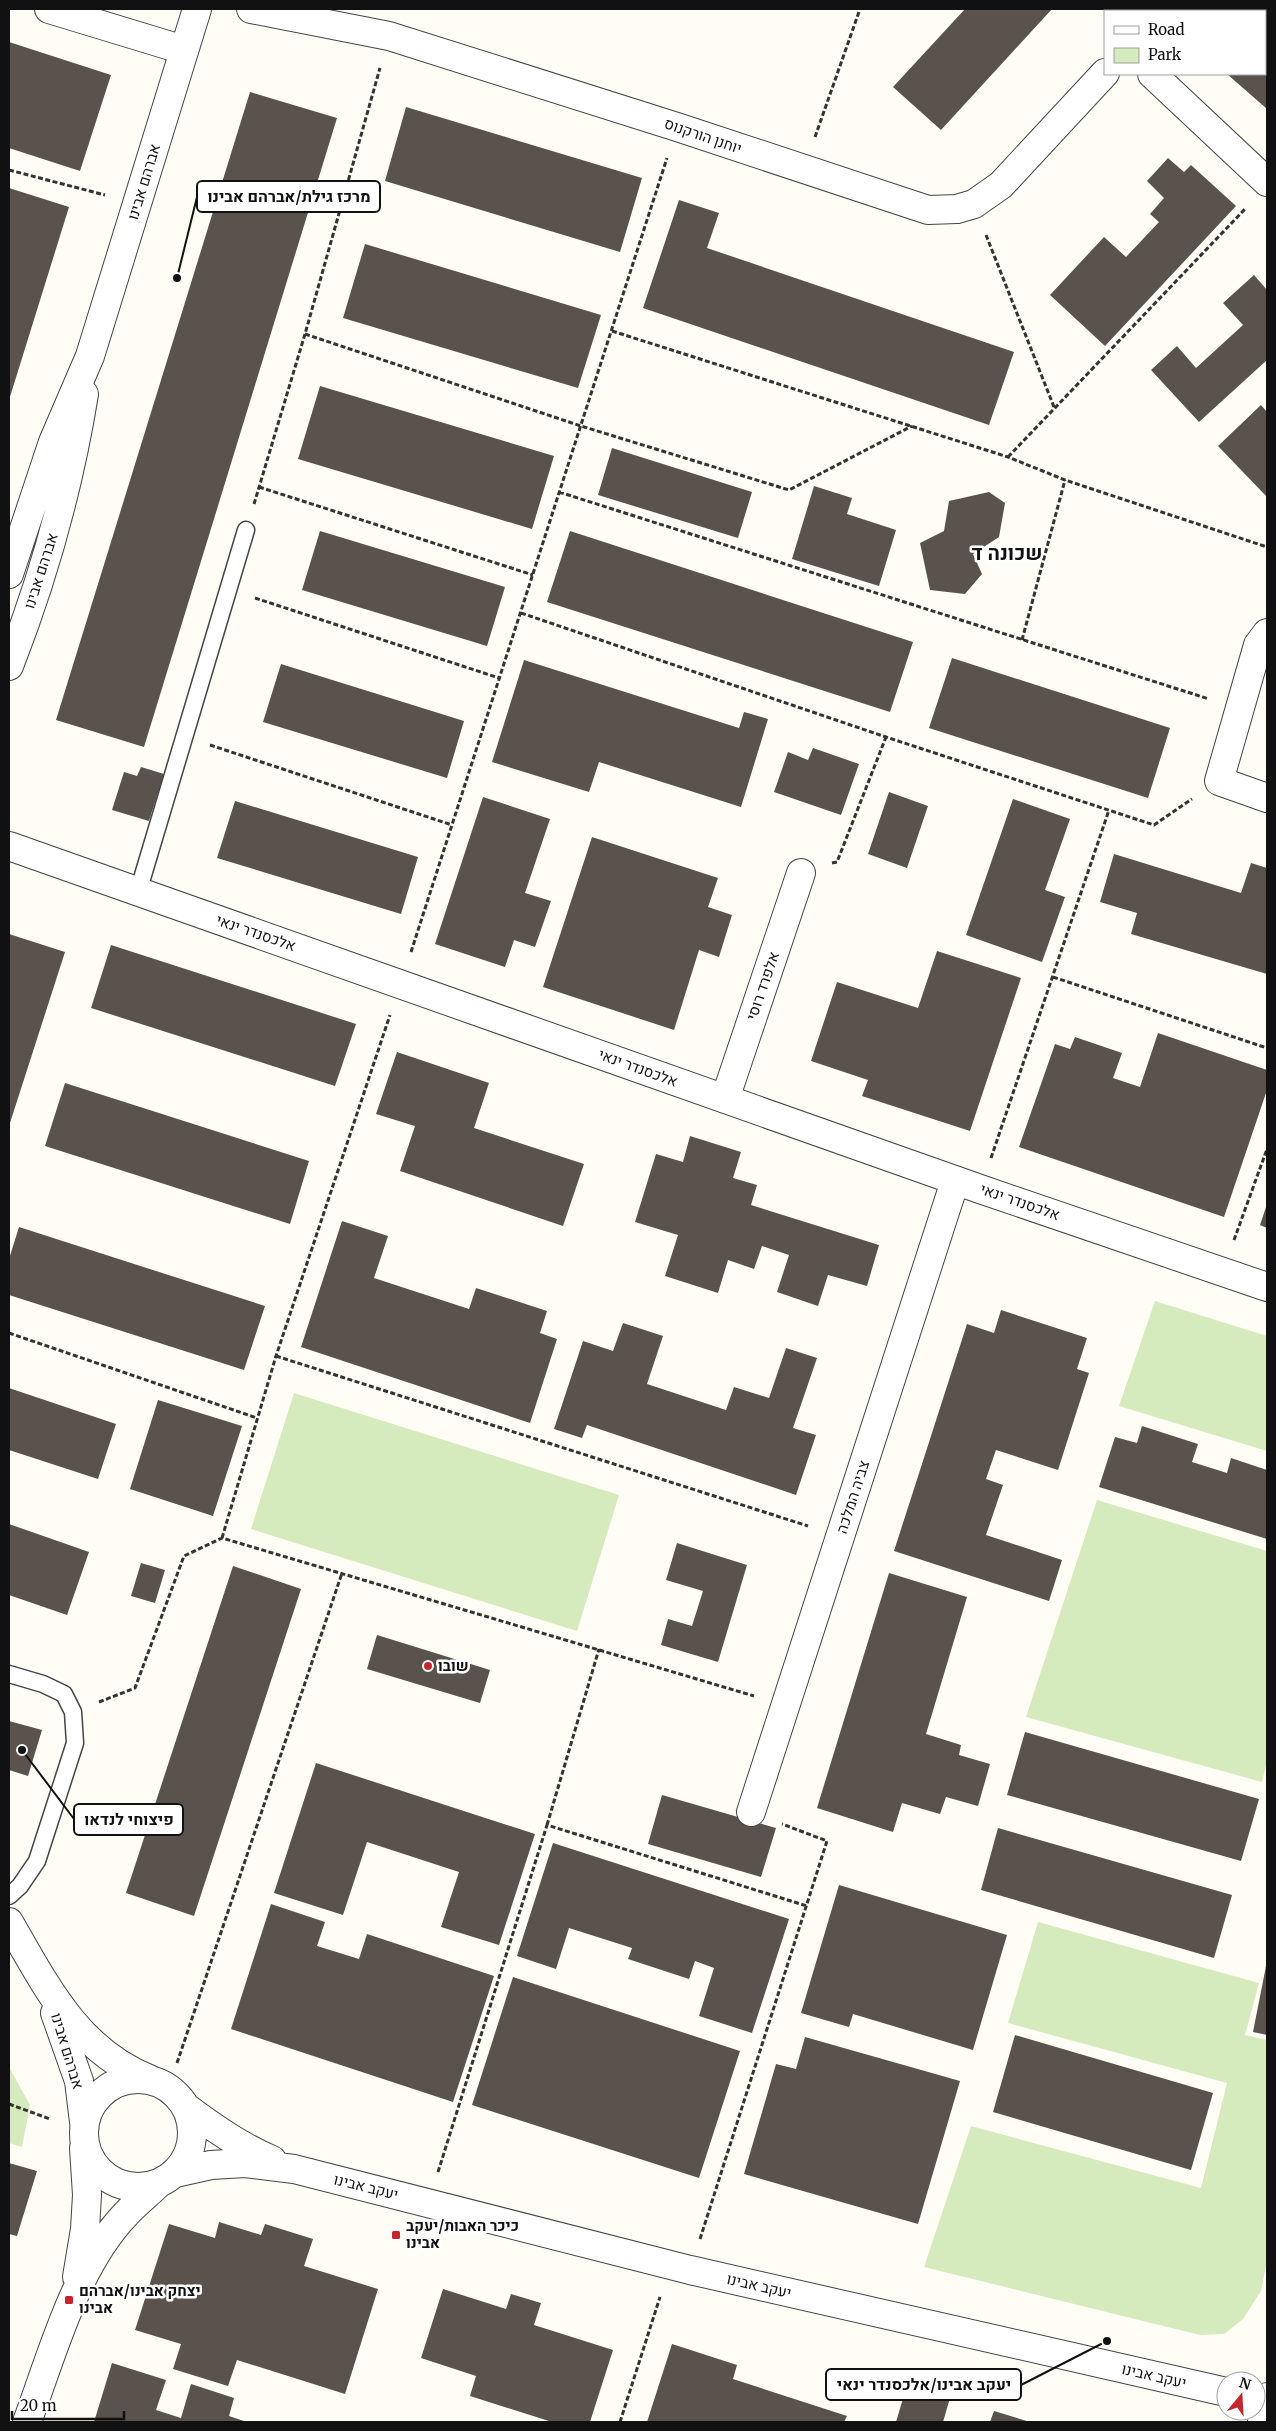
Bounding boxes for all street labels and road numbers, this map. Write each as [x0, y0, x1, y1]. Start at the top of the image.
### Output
street label: יוחנן הורקנוס [662, 113, 744, 158]
street label: אברהם אבינו [123, 141, 164, 222]
street label: אברהם אבינו [19, 530, 62, 611]
street label: אלכסנדר ינאי [214, 910, 299, 955]
street label: אלפרד רוסי [742, 949, 783, 1023]
street label: אלכסנדר ינאי [596, 1044, 681, 1091]
street label: אלכסנדר ינאי [978, 1179, 1063, 1224]
street label: צביה המלכה [832, 1458, 873, 1536]
street label: אברהם אבינו [47, 2010, 88, 2091]
street label: יעקב אבינו [332, 2169, 400, 2204]
street label: יעקב אבינו [725, 2269, 793, 2302]
street label: יעקב אבינו [1120, 2359, 1188, 2392]

